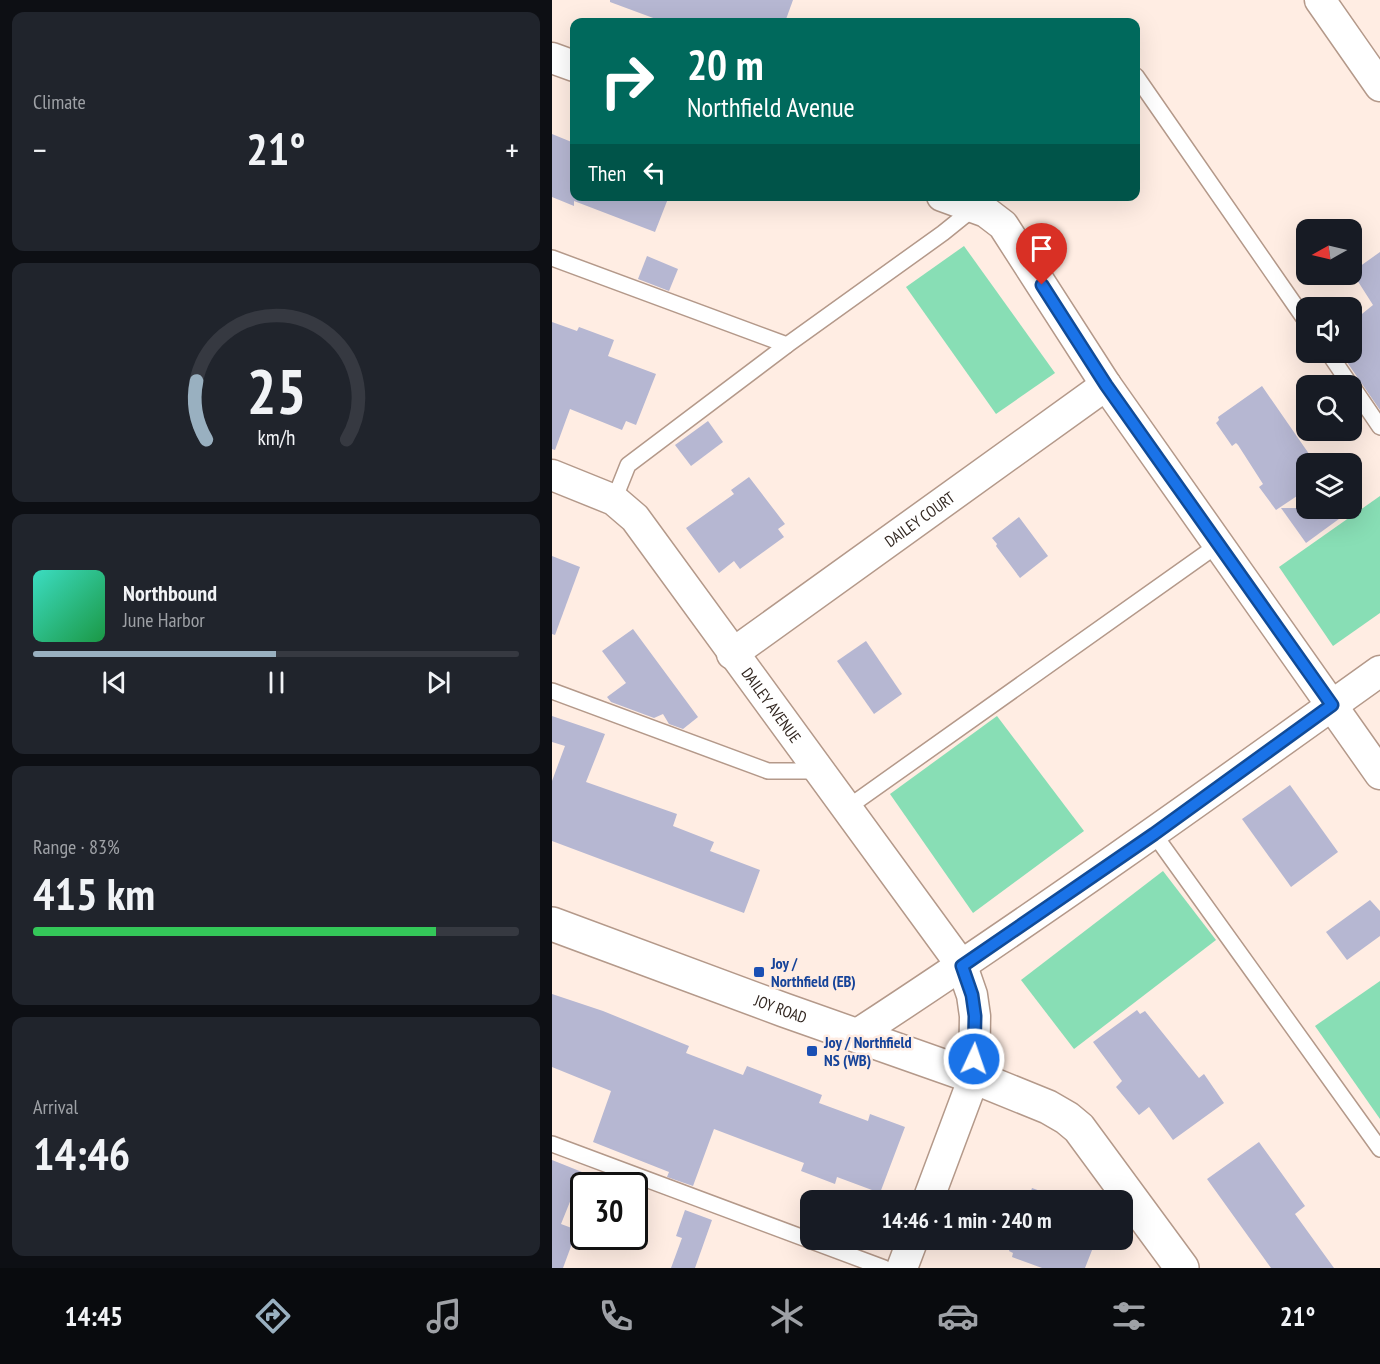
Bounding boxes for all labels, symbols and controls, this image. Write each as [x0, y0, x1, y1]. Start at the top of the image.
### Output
text: 20 m [687, 37, 764, 92]
icon: right [588, 42, 666, 120]
text: Climate [33, 89, 86, 115]
text: Northfield Avenue [687, 90, 855, 124]
text: 21° [246, 119, 306, 177]
text: − [33, 128, 47, 171]
text: + [505, 128, 519, 171]
icon: left [638, 156, 671, 189]
text: Then [588, 159, 626, 187]
north arrow [1296, 219, 1362, 285]
map controls [1296, 219, 1362, 519]
pin [1016, 223, 1067, 285]
icon: arrive [1025, 232, 1058, 265]
button: sound [1296, 297, 1362, 363]
text: 25 [246, 350, 306, 431]
button: search [1296, 375, 1362, 441]
text: km/h [257, 423, 295, 451]
button: layers [1296, 453, 1362, 519]
street label: DAILEY COURT [881, 487, 958, 551]
text: Northbound [123, 579, 217, 607]
text: June Harbor [123, 607, 205, 633]
street label: DAILEY AVENUE [737, 664, 806, 746]
icon: previous [98, 666, 131, 699]
icon: pause [260, 666, 293, 699]
icon: next [422, 666, 455, 699]
text: Range · 83% [33, 834, 120, 860]
text: 415 km [33, 864, 155, 922]
place label: Joy / Northfield (EB) [770, 953, 856, 991]
marker: Joy / Northfield (EB) [752, 965, 766, 979]
street label: JOY ROAD [751, 990, 810, 1027]
position arrow [942, 1027, 1006, 1091]
place label: Joy / Northfield NS (WB) [823, 1032, 912, 1070]
marker: Joy / Northfield NS (WB) [805, 1044, 819, 1058]
text: Arrival [33, 1094, 78, 1120]
text: 14:46 [33, 1124, 130, 1182]
speed limit sign: 30 [570, 1172, 648, 1250]
text: 14:46 · 1 min · 240 m [881, 1206, 1052, 1234]
icon: directions [252, 1295, 294, 1337]
icon: music [423, 1295, 465, 1337]
icon: phone [595, 1295, 637, 1337]
icon: climate [766, 1295, 808, 1337]
icon: car [937, 1295, 979, 1337]
icon: filters [1108, 1295, 1150, 1337]
text: 14:45 [65, 1299, 123, 1333]
text: 21° [1280, 1299, 1315, 1333]

